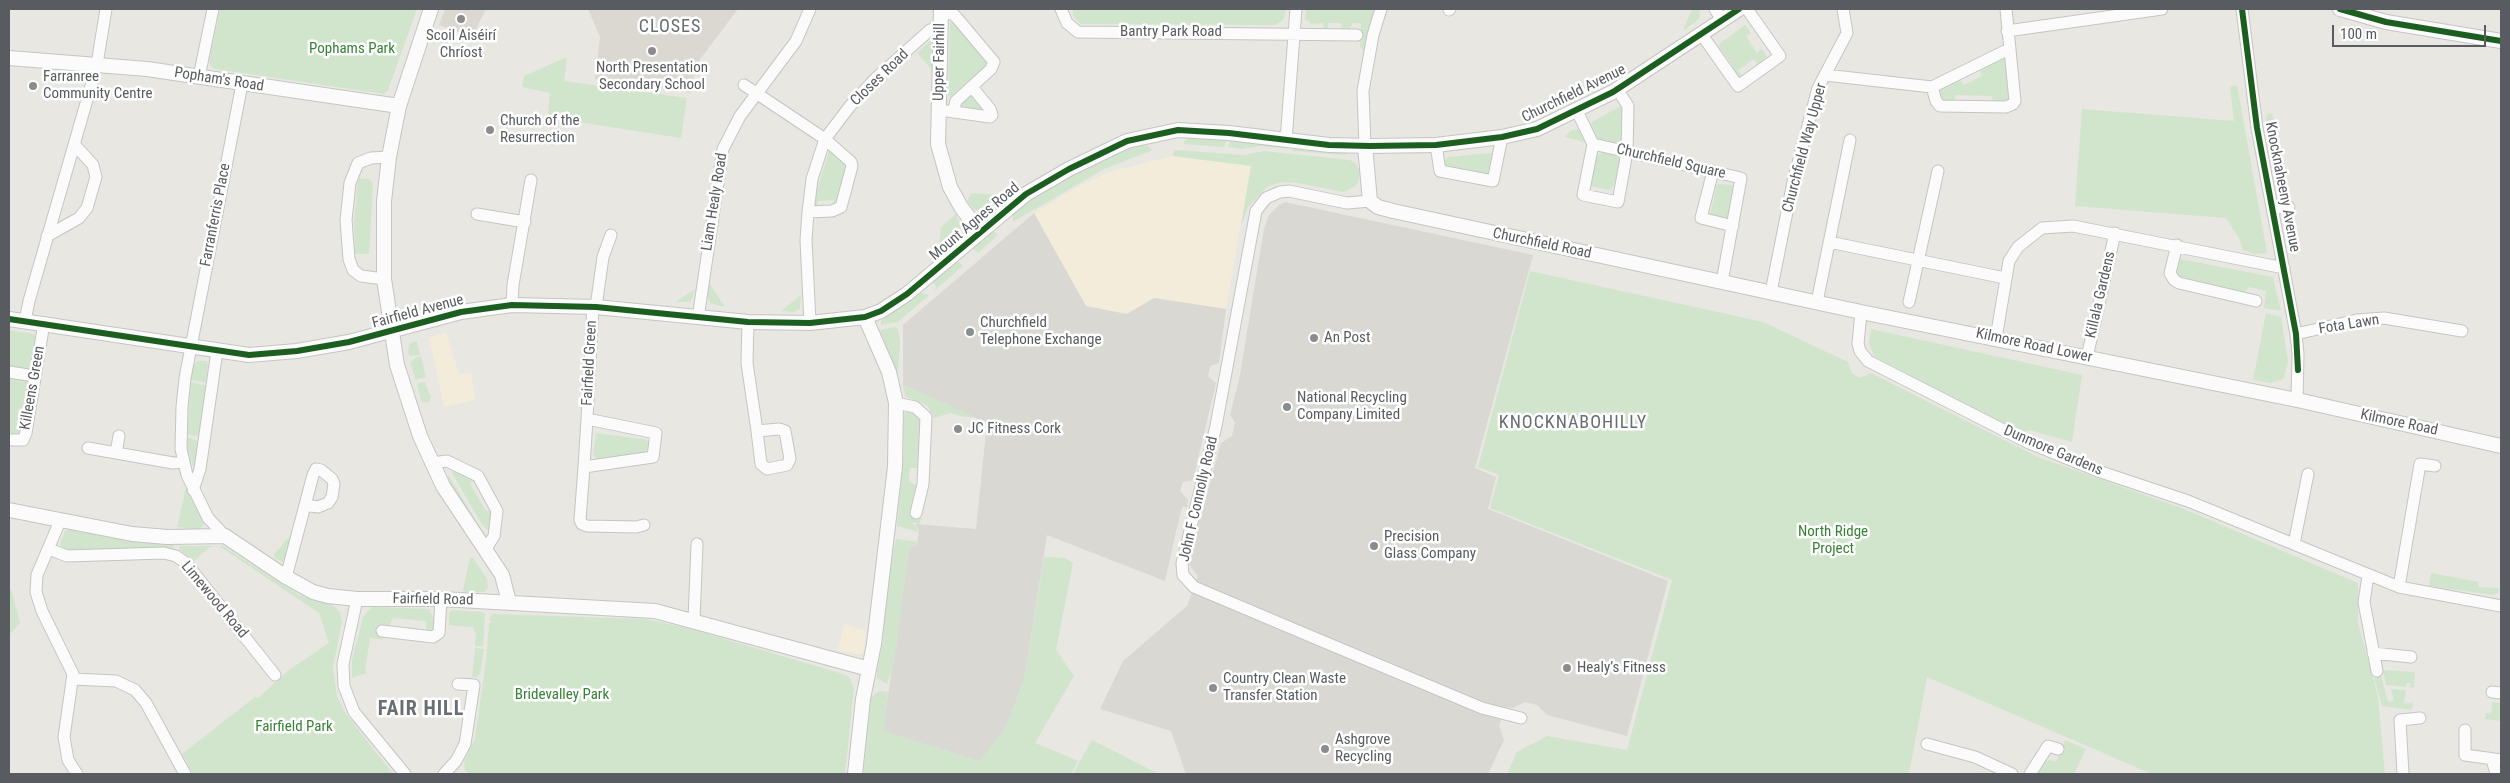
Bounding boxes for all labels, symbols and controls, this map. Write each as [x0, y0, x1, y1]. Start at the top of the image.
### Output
marker: Scoil Aiséirí Chríost [455, 13, 467, 25]
scale bar [2335, 15, 2489, 47]
district label: CLOSES [638, 16, 702, 38]
street label: Upper Fairhill [930, 23, 950, 101]
street label: Bantry Park Road [1120, 23, 1222, 41]
text: 100 m [2340, 25, 2377, 43]
place label: Scoil Aiséirí Chríost [426, 27, 496, 62]
park label: Pophams Park [309, 40, 395, 58]
marker: North Presentation Secondary School [646, 45, 658, 57]
street label: Closes Road [847, 46, 913, 110]
place label: North Presentation Secondary School [596, 59, 708, 94]
street label: Churchfield Avenue [1519, 61, 1629, 127]
street label: Popham's Road [173, 64, 265, 96]
place label: Farranree Community Centre [43, 68, 152, 103]
marker: Farranree Community Centre [27, 80, 39, 92]
street label: Churchfield Way Upper [1779, 81, 1831, 215]
place label: Church of the Resurrection [500, 112, 579, 147]
street label: Knocknaheeny Avenue [2261, 120, 2303, 254]
marker: Church of the Resurrection [484, 124, 496, 136]
street label: Churchfield Square [1615, 141, 1727, 183]
street label: Liam Healy Road [698, 152, 732, 252]
street label: Farranferris Place [197, 162, 235, 268]
street label: Mount Agnes Road [926, 179, 1024, 265]
street label: Churchfield Road [1491, 225, 1593, 263]
street label: Killala Gardens [2082, 250, 2120, 340]
street label: Fairfield Avenue [370, 291, 466, 333]
street label: Fota Lawn [2317, 311, 2381, 339]
place label: Churchfield Telephone Exchange [980, 314, 1101, 349]
street label: Fairfield Green [579, 320, 601, 406]
street label: Kilmore Road Lower [1974, 325, 2094, 367]
marker: Churchfield Telephone Exchange [964, 326, 976, 338]
place label: An Post [1324, 329, 1370, 347]
marker: An Post [1308, 332, 1320, 344]
street label: Killeens Green [17, 345, 49, 431]
place label: National Recycling Company Limited [1297, 389, 1407, 424]
marker: National Recycling Company Limited [1281, 401, 1293, 413]
street label: Kilmore Road [2359, 406, 2439, 440]
district label: KNOCKNABOHILLY [1497, 412, 1649, 434]
place label: JC Fitness Cork [968, 420, 1061, 438]
street label: Dunmore Gardens [2001, 422, 2105, 480]
marker: JC Fitness Cork [952, 423, 964, 435]
street label: John F Connolly Road [1176, 435, 1222, 563]
park label: North Ridge Project [1798, 523, 1868, 558]
place label: Precision Glass Company [1384, 528, 1476, 563]
marker: Precision Glass Company [1368, 540, 1380, 552]
street label: Limewood Road [177, 558, 251, 642]
street label: Fairfield Road [392, 590, 474, 610]
place label: Healy’s Fitness [1577, 659, 1666, 677]
marker: Healy’s Fitness [1561, 662, 1573, 674]
place label: Country Clean Waste Transfer Station [1223, 670, 1346, 705]
marker: Country Clean Waste Transfer Station [1207, 682, 1219, 694]
park label: Bridevalley Park [515, 686, 609, 704]
district label: FAIR HILL [377, 698, 465, 722]
park label: Fairfield Park [255, 718, 333, 736]
place label: Ashgrove Recycling [1335, 731, 1392, 766]
marker: Ashgrove Recycling [1319, 743, 1331, 755]

